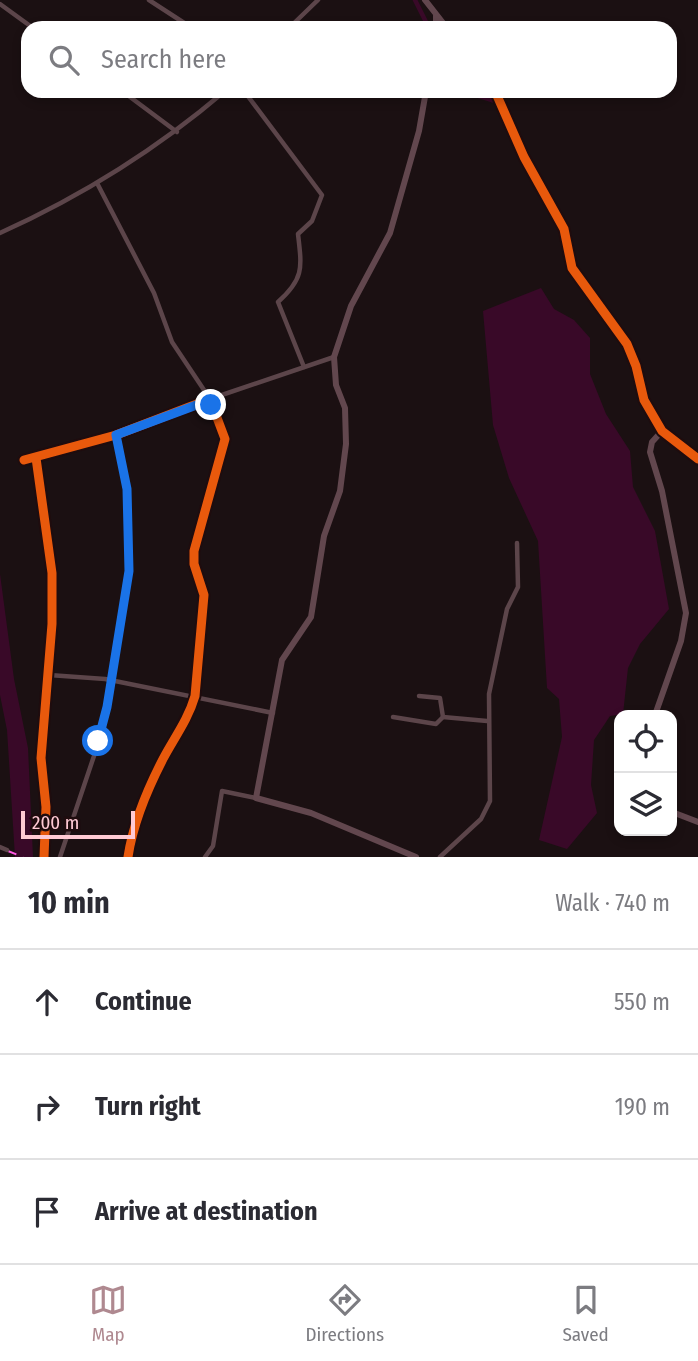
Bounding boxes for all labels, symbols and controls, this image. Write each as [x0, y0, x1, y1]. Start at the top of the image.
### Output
search box [21, 21, 677, 98]
icon: search [45, 41, 83, 79]
text: Search here [101, 44, 226, 75]
route end [195, 389, 226, 420]
map controls [614, 710, 677, 836]
button: locate [614, 710, 677, 773]
route start [82, 725, 113, 756]
button: layers [614, 773, 677, 836]
scale bar [21, 808, 135, 840]
text: 200 m [32, 811, 79, 834]
text: 10 min [28, 885, 110, 921]
text: Walk · 740 m [555, 889, 670, 917]
icon: ahead [28, 983, 66, 1021]
text: Continue [95, 986, 192, 1017]
text: 550 m [614, 988, 670, 1016]
icon: right [28, 1088, 66, 1126]
text: Turn right [95, 1091, 201, 1122]
text: 190 m [615, 1093, 670, 1121]
icon: arrive [28, 1193, 66, 1231]
text: Arrive at destination [95, 1196, 318, 1227]
tab: Map [89, 1281, 127, 1346]
tab: Directions [305, 1281, 384, 1346]
tab: Saved [562, 1281, 609, 1346]

